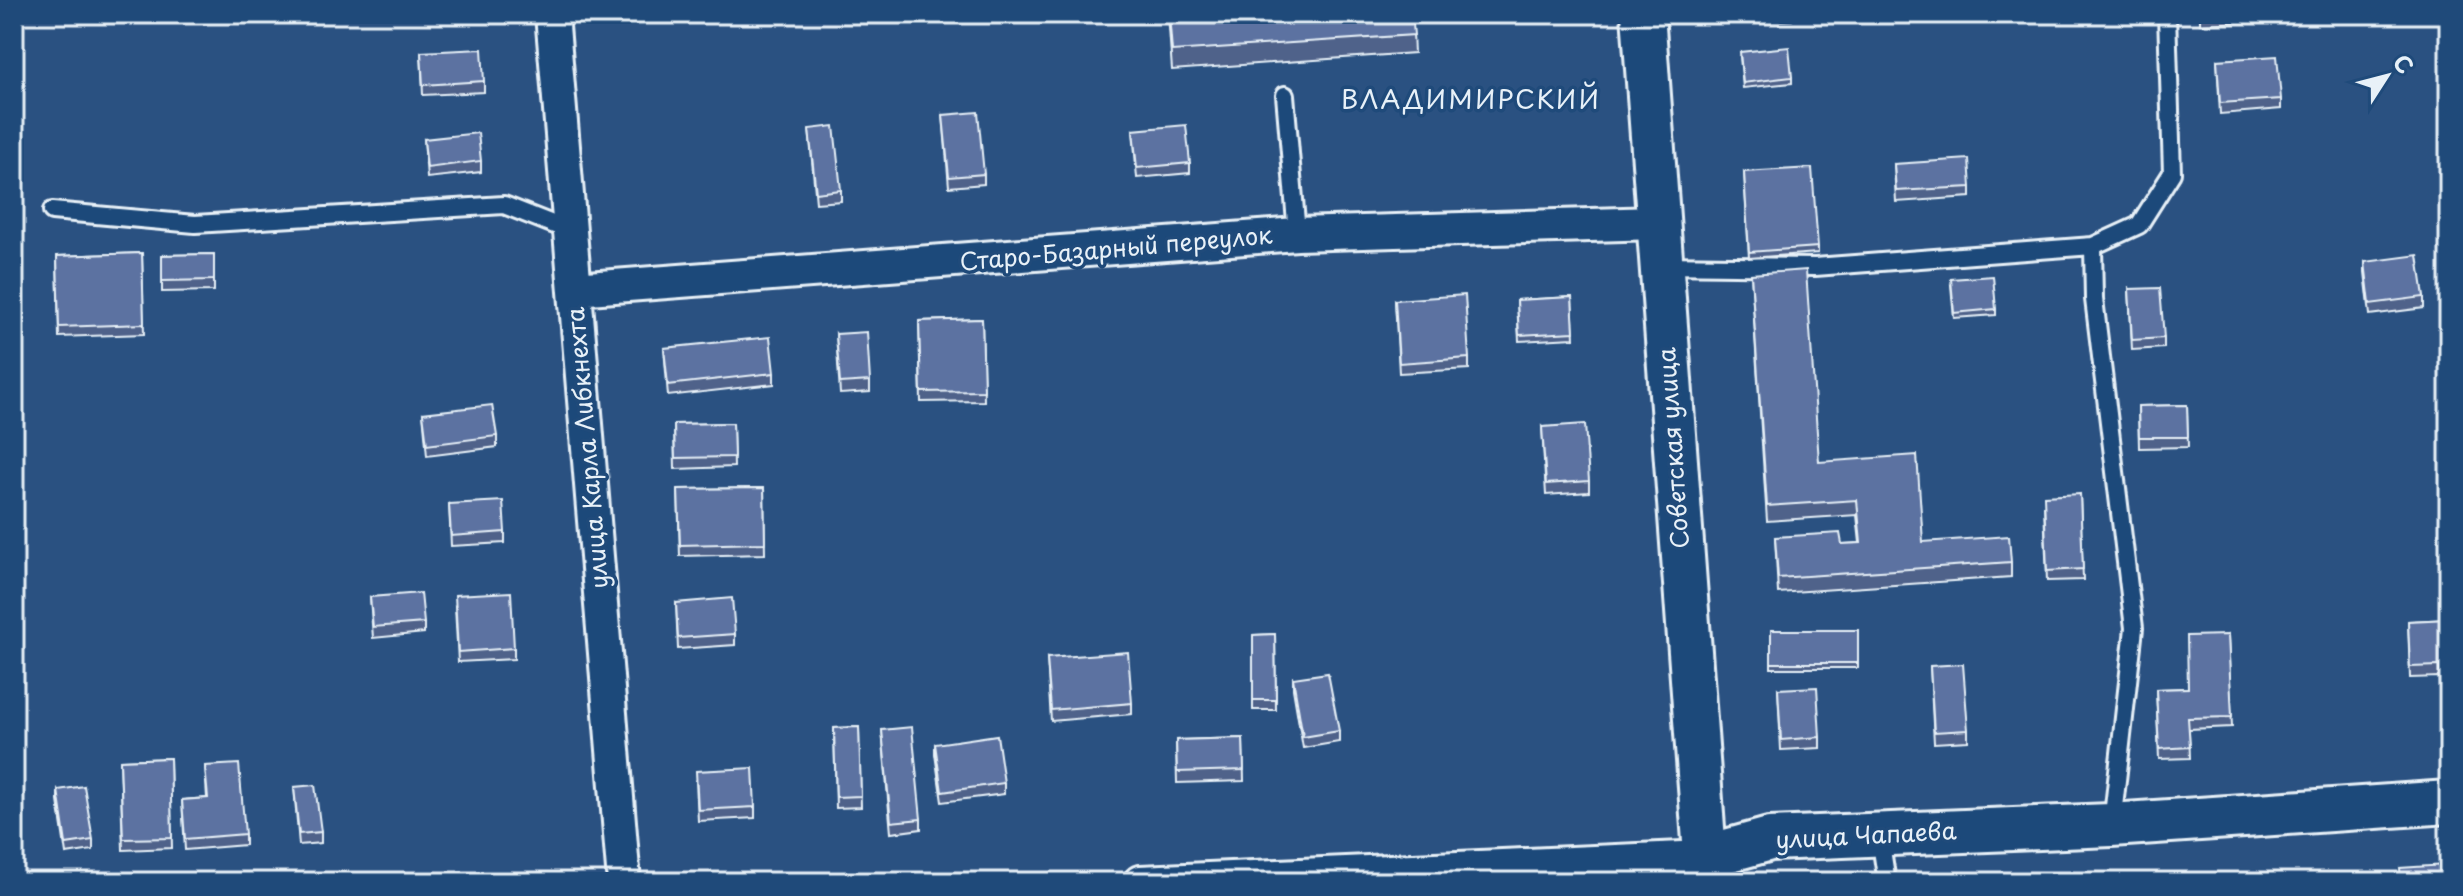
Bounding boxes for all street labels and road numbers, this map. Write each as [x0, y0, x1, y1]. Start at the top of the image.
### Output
street label: Старо-Базарный переулок [958, 215, 1274, 279]
street label: улица Карла Либкнехта [556, 306, 616, 591]
street label: Советская улица [1647, 346, 1697, 550]
street label: улица Чапаева [1775, 811, 1957, 857]

